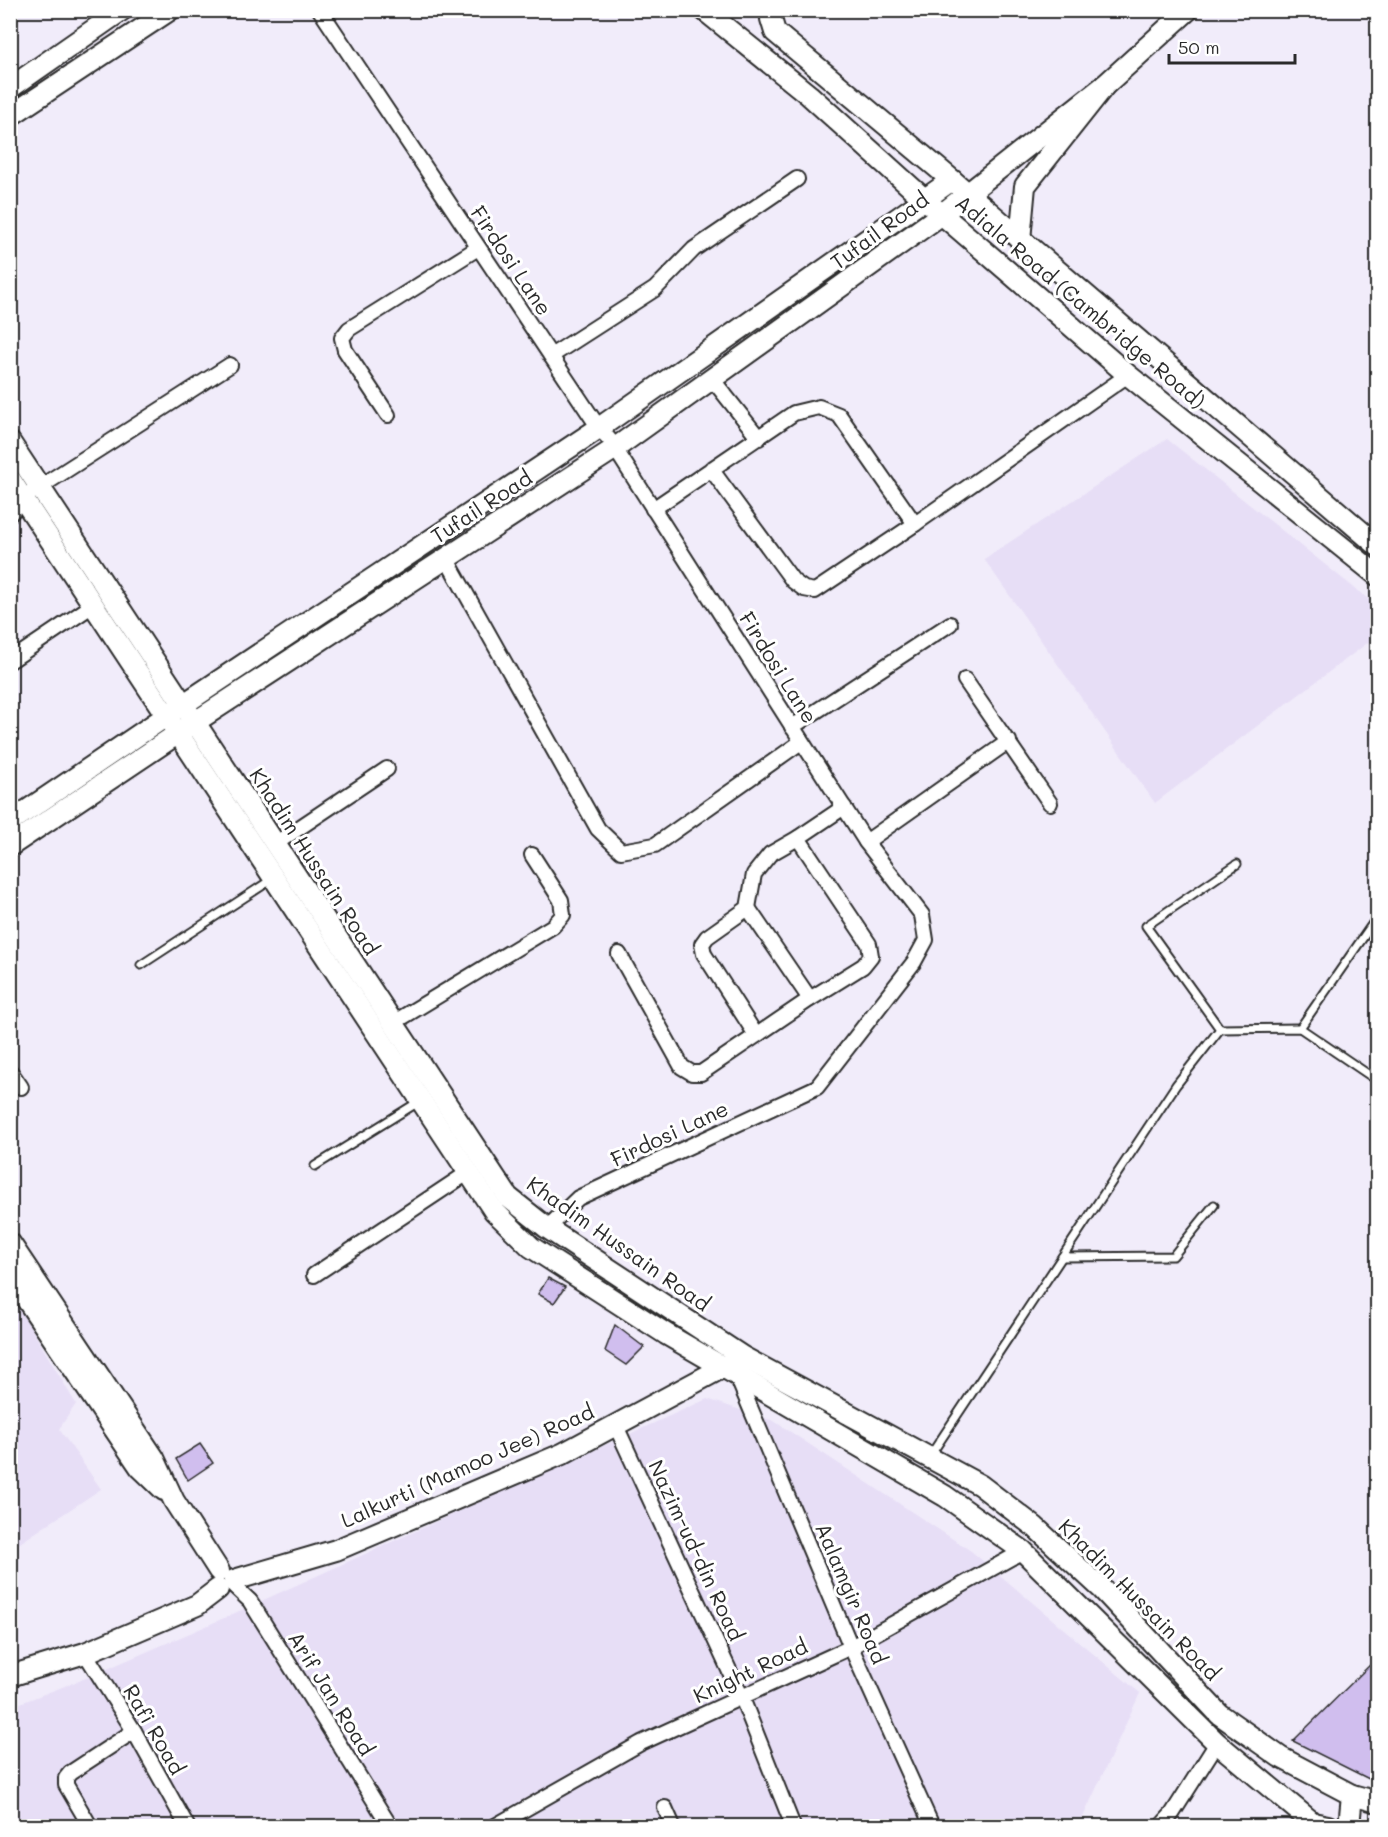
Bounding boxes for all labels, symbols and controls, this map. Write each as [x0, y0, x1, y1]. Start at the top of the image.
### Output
scale bar [1169, 27, 1295, 65]
text: 50 m [1178, 35, 1220, 59]
street label: Tufail Road [824, 185, 934, 275]
street label: Adiala Road (Cambridge Road) [950, 188, 1212, 414]
street label: Firdosi Lane [465, 200, 559, 320]
street label: Tufail Road [425, 463, 537, 549]
street label: Firdosi Lane [734, 606, 824, 728]
street label: Khadim Hussain Road [244, 762, 386, 960]
street label: Firdosi Lane [606, 1094, 732, 1172]
street label: Khadim Hussain Road [522, 1169, 716, 1317]
street label: Lalkurti (Mamoo Jee) Road [336, 1397, 598, 1533]
street label: Nazim-ud-din Road [643, 1455, 751, 1645]
street label: Khadim Hussain Road [1053, 1512, 1227, 1686]
street label: Aalamgir Road [810, 1518, 894, 1668]
street label: Arif Jan Road [283, 1626, 381, 1760]
street label: Knight Road [689, 1632, 811, 1708]
street label: Rafi Road [118, 1679, 192, 1779]

